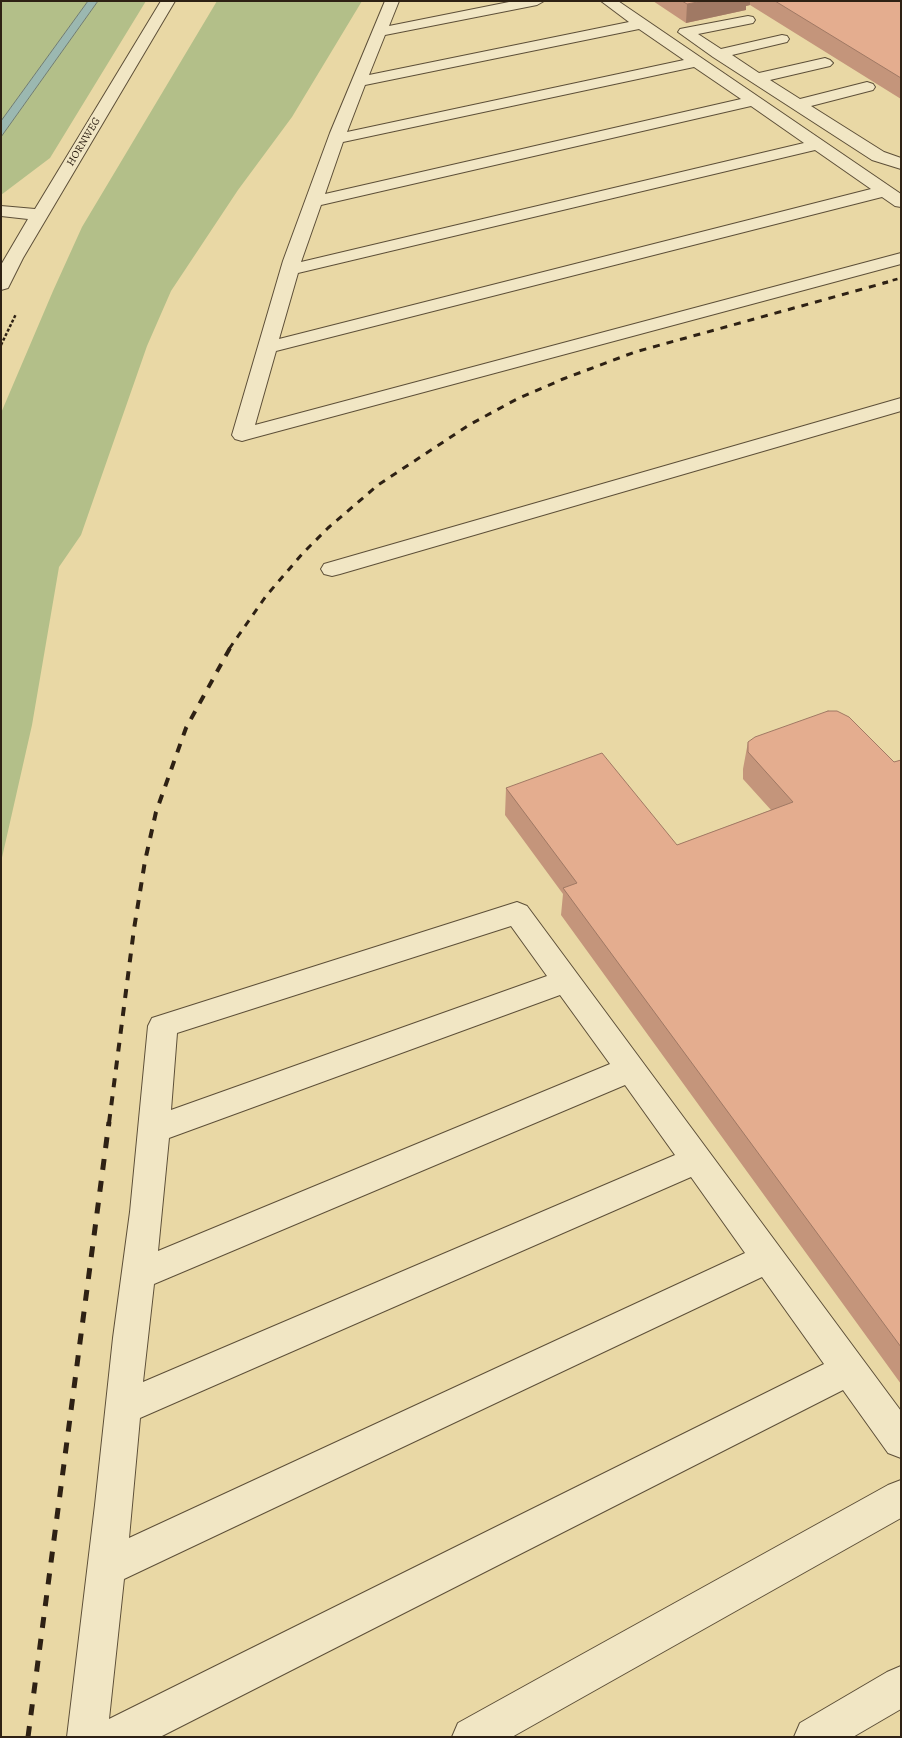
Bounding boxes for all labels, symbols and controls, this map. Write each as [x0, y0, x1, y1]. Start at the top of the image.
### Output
street label: HORNWEG [64, 115, 104, 169]

